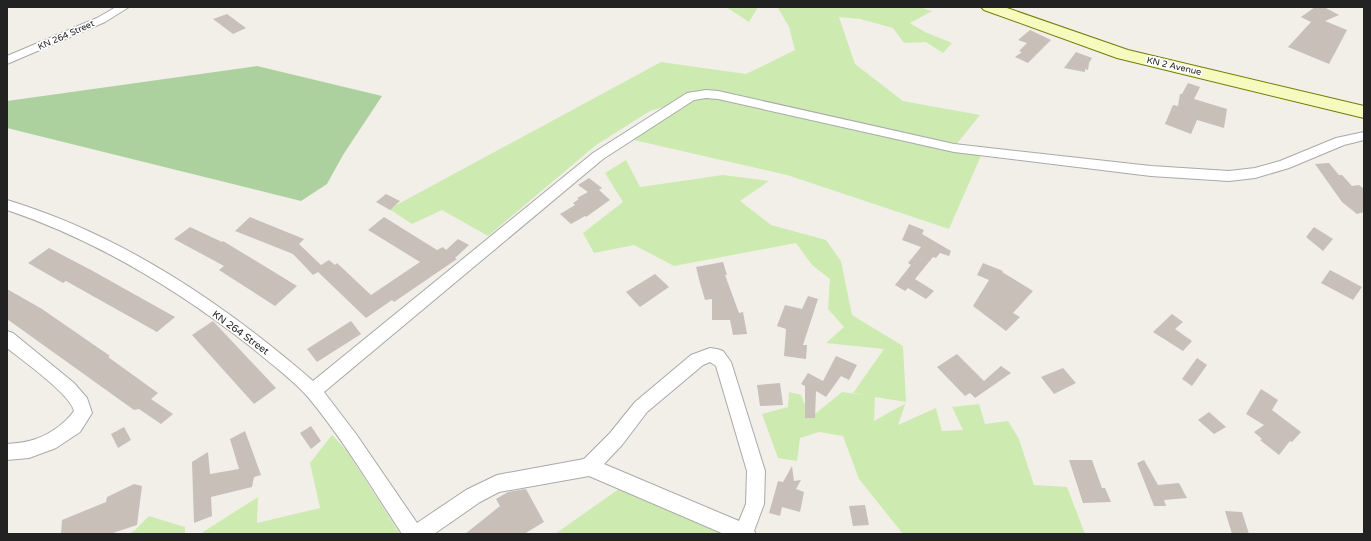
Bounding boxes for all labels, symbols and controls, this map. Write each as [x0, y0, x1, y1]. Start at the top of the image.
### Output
street label: KN 264 Street [36, 18, 97, 53]
street label: KN 2 Avenue [1145, 55, 1202, 78]
street label: KN 264 Street [210, 308, 271, 358]

